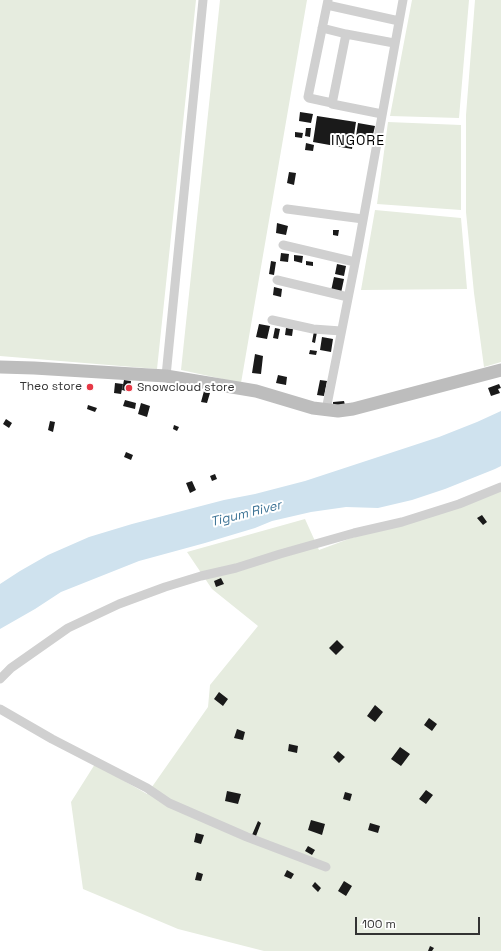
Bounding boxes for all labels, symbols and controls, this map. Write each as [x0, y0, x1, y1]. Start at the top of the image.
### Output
district label: INGORE [331, 133, 385, 149]
place label: Theo store [20, 380, 82, 394]
place label: Snowcloud store [137, 381, 235, 395]
marker: Theo store [85, 382, 95, 392]
marker: Snowcloud store [124, 383, 134, 393]
water label: Tigum River [209, 498, 283, 530]
scale bar [357, 909, 482, 935]
text: 100 m [362, 916, 396, 932]

